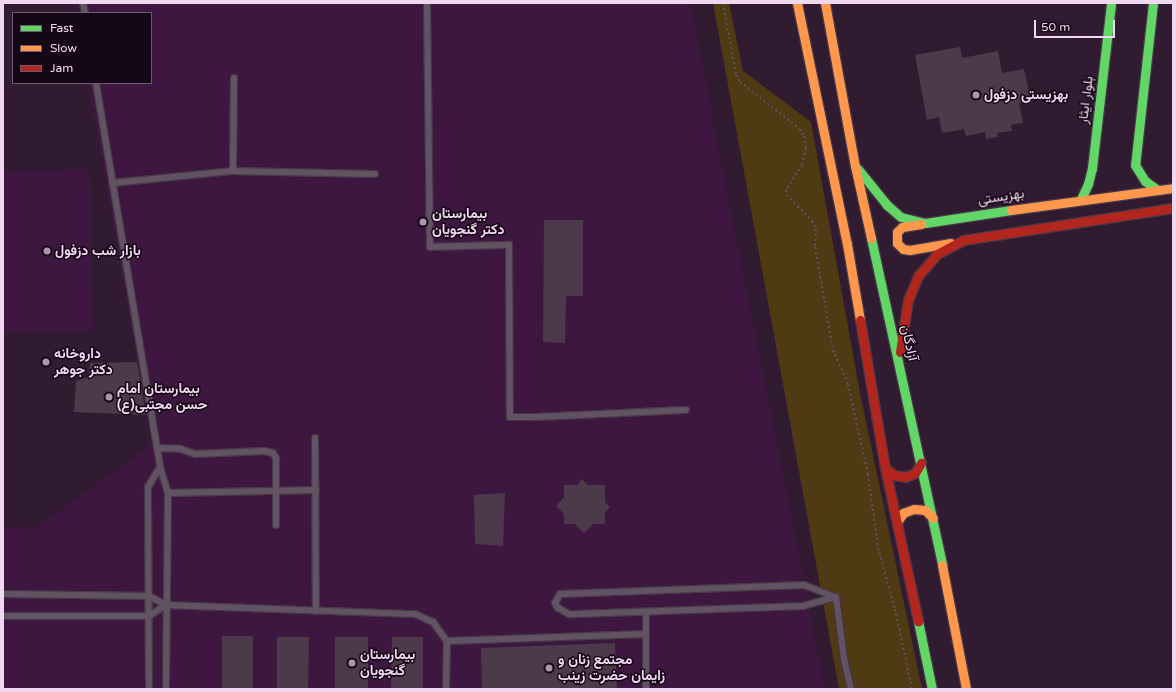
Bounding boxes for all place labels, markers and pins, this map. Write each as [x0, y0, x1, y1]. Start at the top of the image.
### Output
place label: بهزیستی دزفول [984, 87, 1068, 103]
marker: بهزیستی دزفول [971, 90, 981, 100]
place label: بیمارستان دکتر گنجویان [432, 206, 504, 238]
marker: بیمارستان دکتر گنجویان [417, 216, 429, 228]
place label: بازار شب دزفول [55, 243, 141, 259]
marker: بازار شب دزفول [42, 246, 52, 256]
place label: داروخانه دکتر جوهر [54, 346, 113, 378]
marker: داروخانه دکتر جوهر [41, 357, 51, 367]
place label: بیمارستان امام حسن مجتبی(ع) [117, 381, 207, 414]
marker: بیمارستان امام حسن مجتبی(ع) [104, 392, 114, 402]
place label: بیمارستان گنجویان [360, 647, 415, 680]
place label: مجتمع زنان و زایمان حضرت زینب [558, 652, 665, 684]
marker: بیمارستان گنجویان [347, 658, 357, 668]
marker: مجتمع زنان و زایمان حضرت زینب [543, 662, 555, 674]

